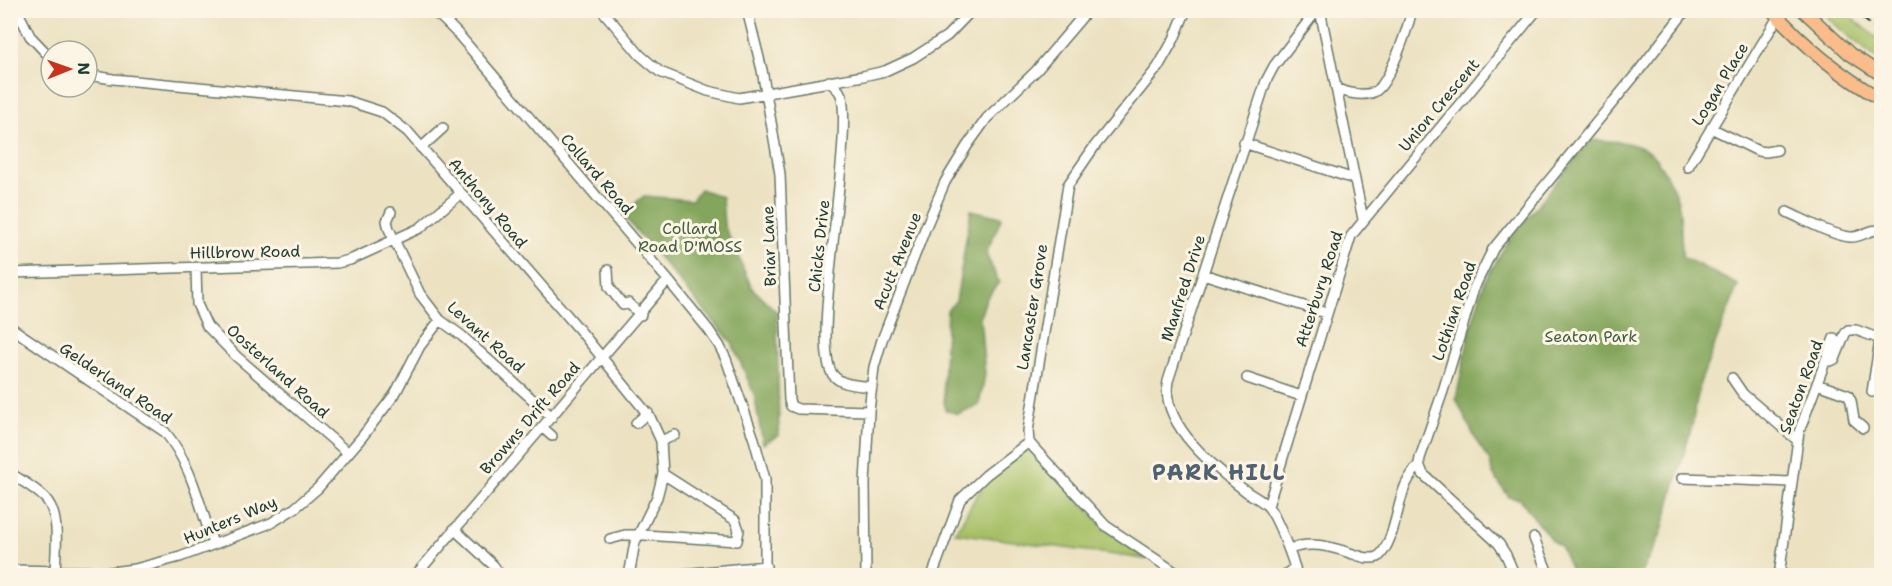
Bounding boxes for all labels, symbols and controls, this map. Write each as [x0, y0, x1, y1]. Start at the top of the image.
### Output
street label: Logan Place [1687, 38, 1753, 130]
north arrow [39, 39, 99, 99]
street label: Union Crescent [1394, 54, 1484, 156]
text: N [73, 62, 94, 75]
street label: Collard Road [556, 129, 638, 219]
street label: Anthony Road [444, 153, 532, 253]
street label: Chicks Drive [804, 199, 834, 293]
street label: Briar Lane [757, 205, 781, 287]
street label: Acutt Avenue [868, 209, 926, 313]
park label: Collard Road D'MOSS [638, 218, 742, 257]
street label: Atterbury Road [1290, 228, 1348, 350]
street label: Manfred Drive [1156, 232, 1210, 344]
street label: Hillbrow Road [189, 241, 301, 263]
street label: Lancaster Grove [1012, 242, 1052, 372]
street label: Lothian Road [1427, 258, 1481, 364]
street label: Levant Road [443, 297, 529, 377]
street label: Oosterland Road [222, 319, 334, 423]
park label: Seaton Park [1544, 326, 1638, 347]
street label: Gelderland Road [56, 337, 176, 429]
street label: Seaton Road [1774, 337, 1828, 437]
street label: Browns Drift Road [475, 357, 585, 479]
district label: PARK HILL [1152, 458, 1286, 487]
street label: Hunters Way [180, 491, 280, 549]

